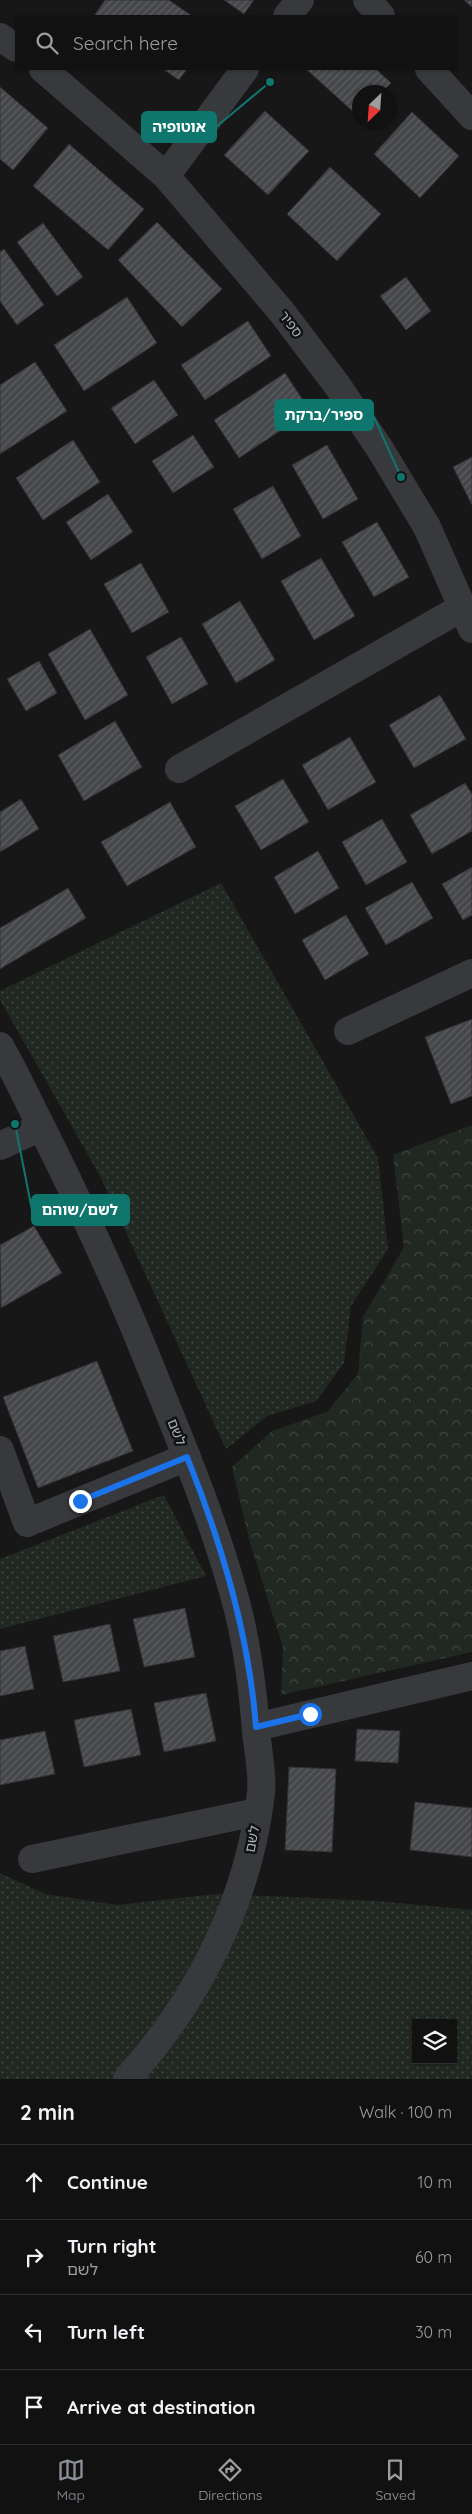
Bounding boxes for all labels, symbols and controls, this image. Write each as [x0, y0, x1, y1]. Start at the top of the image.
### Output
search box [15, 15, 457, 70]
icon: search [33, 29, 61, 57]
text: Search here [73, 31, 178, 55]
north arrow [352, 85, 397, 130]
callout: אוטופיה [142, 112, 216, 142]
text: אוטופיה [152, 117, 206, 136]
street label: ספיר [275, 307, 307, 341]
callout: ספיר/ברקת [275, 400, 373, 430]
text: ספיר/ברקת [285, 405, 363, 424]
callout: לשם/שוהם [32, 1195, 129, 1225]
text: לשם/שוהם [42, 1200, 118, 1219]
street label: לשם [164, 1416, 190, 1448]
route end [69, 1490, 92, 1513]
route start [299, 1703, 322, 1726]
street label: לשם [241, 1824, 263, 1854]
map controls [412, 2019, 457, 2064]
button: layers [412, 2019, 457, 2064]
text: 2 min [20, 2099, 75, 2125]
text: Walk · 100 m [359, 2102, 452, 2122]
icon: ahead [20, 2168, 48, 2196]
text: Continue [67, 2170, 148, 2194]
text: 10 m [418, 2172, 452, 2192]
text: Turn right [67, 2234, 156, 2258]
icon: right [20, 2243, 48, 2271]
text: 60 m [415, 2247, 452, 2267]
text: לשם [67, 2259, 98, 2279]
icon: left [20, 2318, 48, 2346]
text: Turn left [67, 2320, 145, 2344]
text: 30 m [415, 2322, 452, 2342]
icon: arrive [20, 2393, 48, 2421]
text: Arrive at destination [67, 2395, 256, 2419]
tab: Map [57, 2456, 85, 2504]
tab: Directions [198, 2456, 262, 2504]
tab: Saved [375, 2456, 415, 2504]

